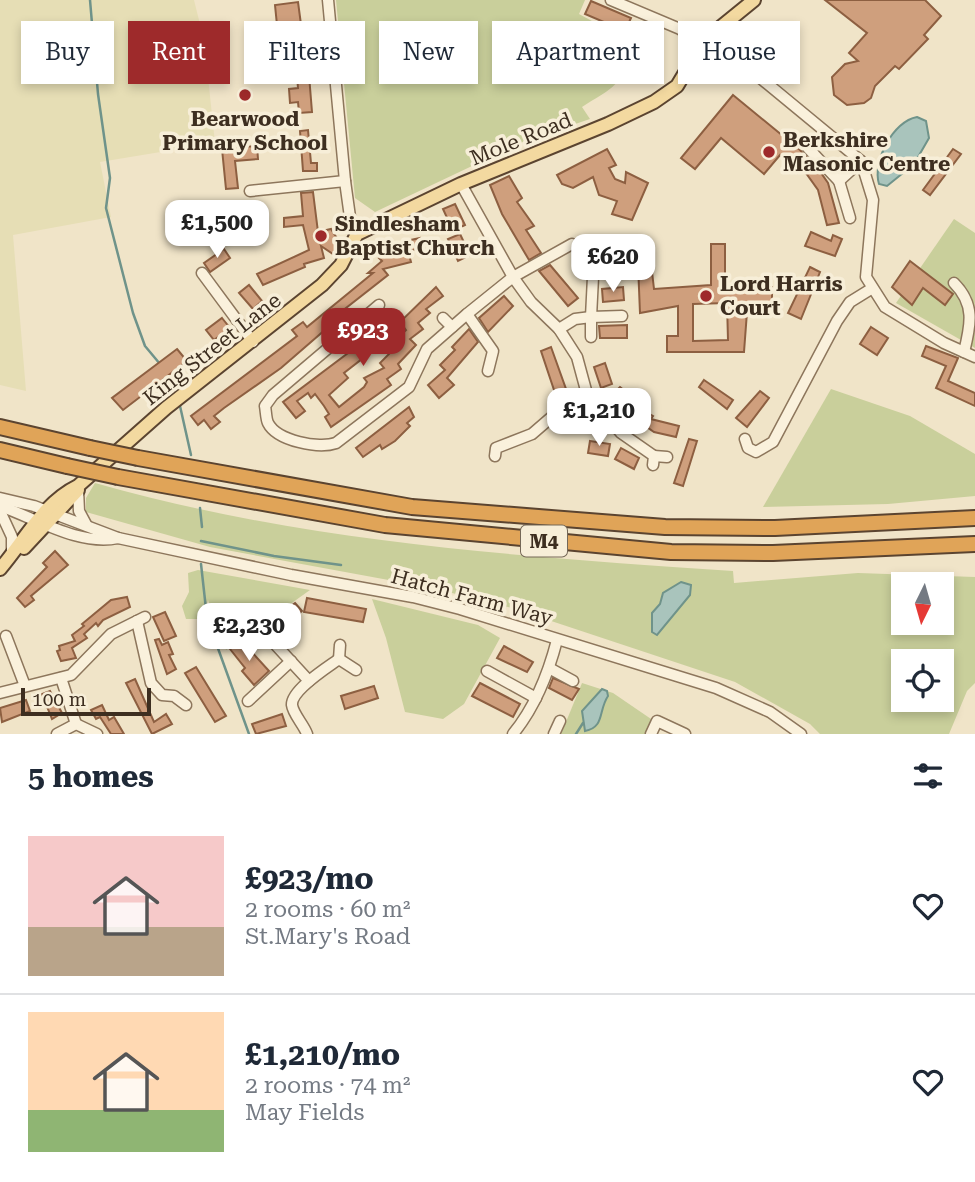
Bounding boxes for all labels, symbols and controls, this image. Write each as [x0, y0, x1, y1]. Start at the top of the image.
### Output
chip: Buy [21, 21, 114, 84]
chip: Rent [128, 21, 230, 84]
chip: Filters [244, 21, 365, 84]
chip: New [379, 21, 478, 84]
chip: Apartment [492, 21, 664, 84]
chip: House [678, 21, 800, 84]
marker: Bearwood Primary School [237, 87, 253, 103]
place label: Bearwood Primary School [162, 107, 328, 155]
street label: Mole Road [467, 108, 576, 170]
place label: Berkshire Masonic Centre [783, 128, 950, 176]
marker: Berkshire Masonic Centre [761, 144, 777, 160]
pin: £1,500 [160, 201, 274, 260]
text: £1,500 [181, 209, 253, 236]
place label: Sindlesham Baptist Church [335, 212, 495, 260]
marker: Sindlesham Baptist Church [313, 228, 329, 244]
pin: £620 [572, 234, 654, 294]
text: £620 [587, 243, 639, 270]
place label: Lord Harris Court [720, 272, 843, 320]
street label: King Street Lane [138, 288, 286, 410]
marker: Lord Harris Court [698, 288, 714, 304]
pin: £923 [322, 308, 404, 368]
text: £923 [337, 317, 389, 344]
pin: £1,210 [542, 388, 656, 448]
text: £1,210 [563, 397, 635, 424]
road number: M4 [521, 526, 567, 556]
street label: Hatch Farm Way [389, 564, 556, 630]
north arrow [891, 572, 954, 635]
map controls [891, 572, 954, 712]
pin: £2,230 [192, 604, 306, 663]
text: £2,230 [213, 612, 285, 639]
button: locate [891, 649, 954, 712]
scale bar [21, 685, 150, 717]
text: 100 m [32, 688, 86, 711]
icon: filters [909, 757, 947, 795]
text: 5 homes [28, 759, 154, 794]
text: £923/mo [245, 861, 374, 896]
icon: home [84, 864, 168, 948]
icon: heart [909, 887, 947, 925]
text: 2 rooms · 60 m² [245, 896, 411, 923]
text: St.Mary's Road [245, 923, 410, 950]
text: £1,210/mo [245, 1037, 400, 1072]
icon: home [84, 1040, 168, 1124]
icon: heart [909, 1063, 947, 1101]
text: 2 rooms · 74 m² [245, 1072, 411, 1099]
text: May Fields [245, 1099, 364, 1126]

